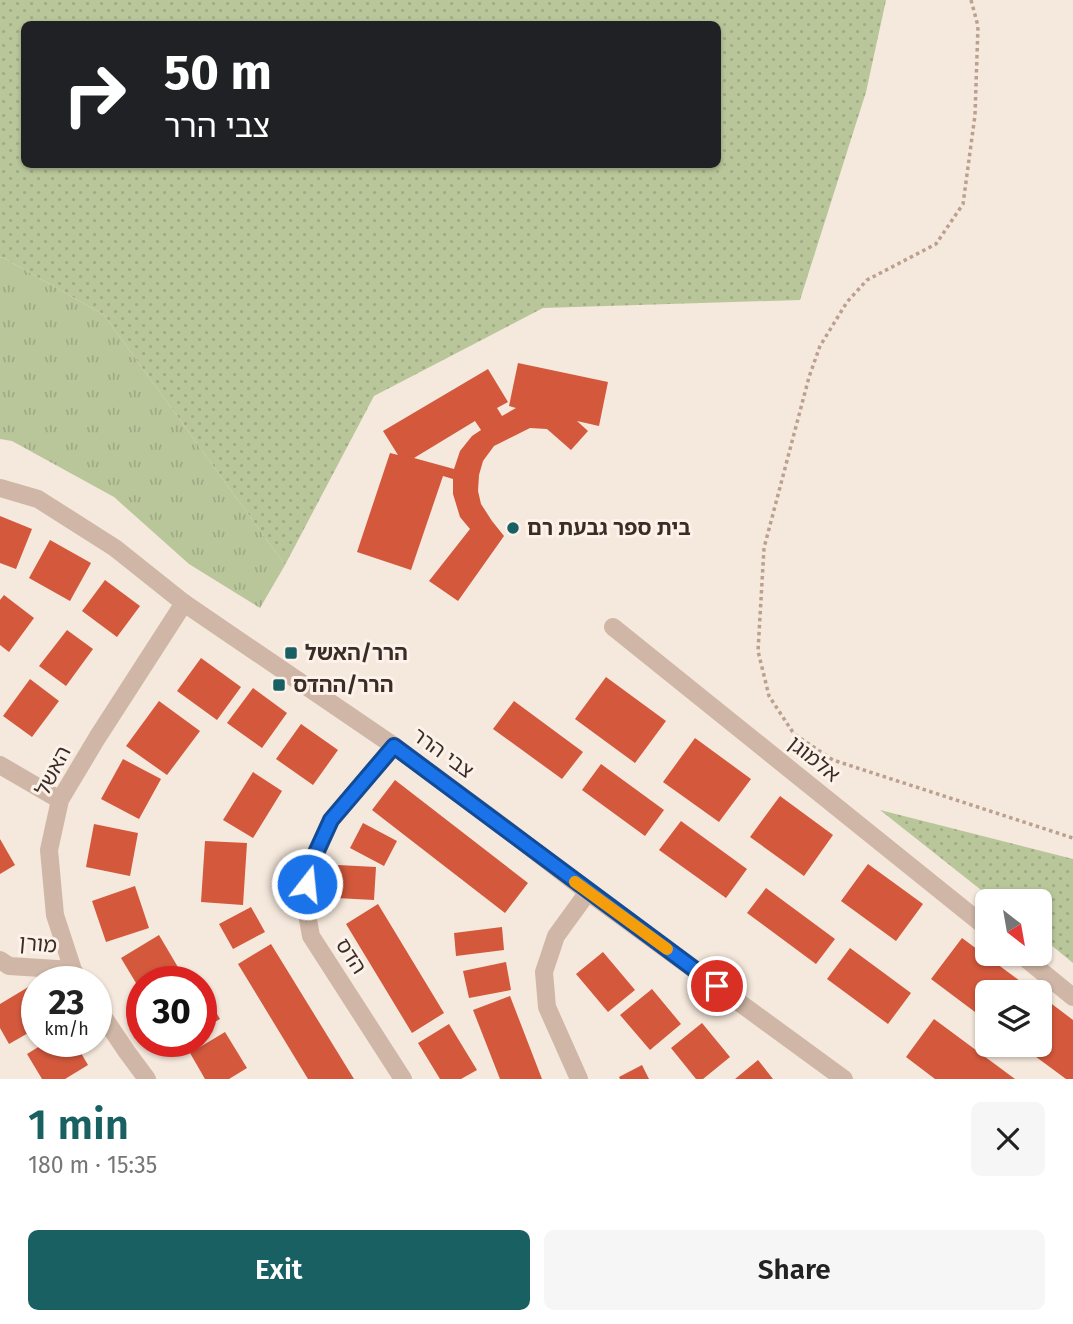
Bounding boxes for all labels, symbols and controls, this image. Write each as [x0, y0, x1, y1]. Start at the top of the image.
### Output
text: 50 m [164, 43, 272, 102]
icon: right [49, 49, 140, 140]
text: צבי הרר [164, 107, 270, 145]
place label: בית ספר גבעת רם [527, 515, 691, 541]
marker: בית ספר גבעת רם [505, 520, 521, 536]
place label: הרר/האשל [305, 640, 408, 666]
marker: הרר/האשל [283, 645, 299, 661]
place label: הרר/ההדס [293, 672, 393, 698]
marker: הרר/ההדס [271, 677, 287, 693]
street label: צבי הרר [407, 722, 479, 784]
street label: אלמוגן [783, 730, 845, 788]
street label: האשל [30, 742, 76, 800]
position arrow [270, 847, 344, 921]
north arrow [975, 889, 1052, 966]
map controls [975, 889, 1052, 1057]
street label: מורן [18, 929, 58, 959]
street label: הדס [330, 933, 372, 979]
pin [687, 956, 747, 1016]
speed limit sign: 30 [126, 966, 217, 1057]
icon: arrive [698, 967, 736, 1005]
button: layers [975, 980, 1052, 1057]
text: 23 [48, 981, 85, 1023]
text: km/h [44, 1018, 89, 1040]
text: 1 min [28, 1100, 129, 1150]
button: close [971, 1102, 1045, 1176]
text: 180 m · 15:35 [28, 1151, 157, 1179]
button: Exit [28, 1230, 530, 1310]
button: Share [544, 1230, 1045, 1310]

